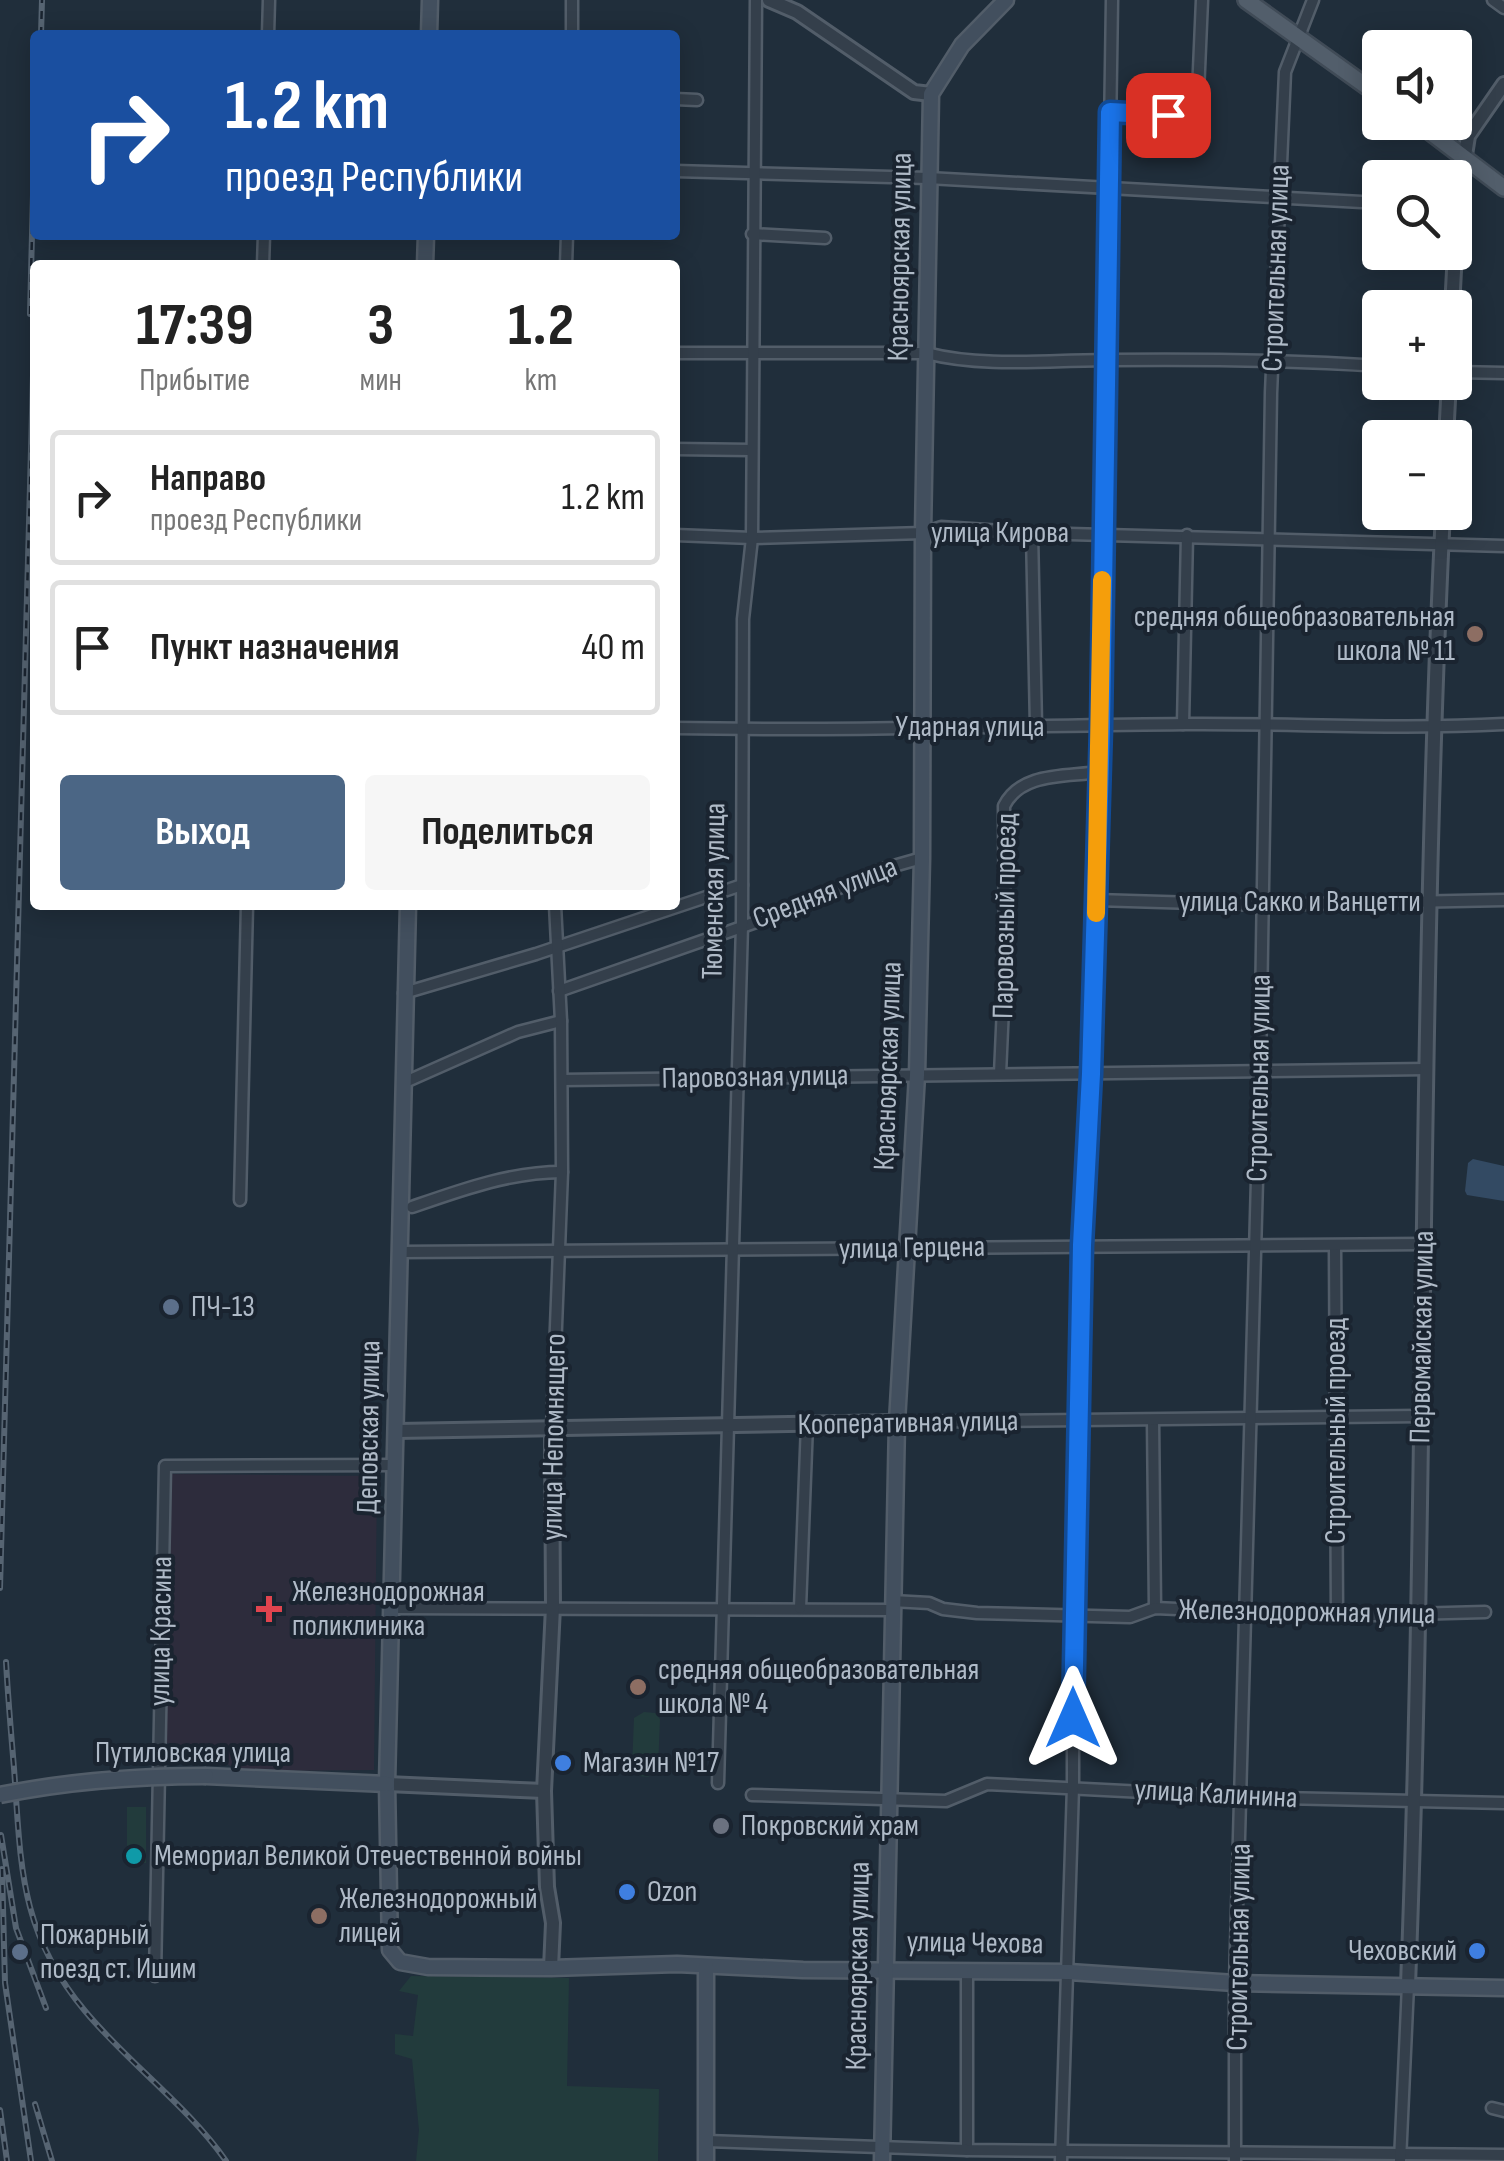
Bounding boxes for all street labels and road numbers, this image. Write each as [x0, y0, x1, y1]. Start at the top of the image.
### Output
street label: Красноярская улица [880, 152, 920, 362]
street label: Строительная улица [1254, 164, 1298, 372]
street label: улица Кирова [931, 515, 1069, 551]
street label: Ударная улица [895, 709, 1045, 745]
street label: Тюменская улица [694, 802, 734, 980]
street label: Паровозный проезд [985, 812, 1025, 1019]
street label: Средняя улица [748, 849, 902, 937]
street label: улица Сакко и Ванцетти [1179, 884, 1421, 920]
street label: Красноярская улица [866, 961, 910, 1171]
street label: Строительная улица [1239, 974, 1279, 1182]
street label: Паровозная улица [661, 1057, 849, 1097]
street label: улица Герцена [838, 1229, 986, 1267]
street label: Первомайская улица [1402, 1230, 1442, 1444]
street label: Строительный проезд [1318, 1317, 1354, 1544]
street label: улица Непомнящего [534, 1333, 574, 1541]
street label: Деповская улица [349, 1340, 389, 1514]
street label: Кооперативная улица [797, 1403, 1019, 1443]
street label: улица Красина [142, 1556, 180, 1706]
street label: Железнодорожная улица [1178, 1592, 1436, 1632]
street label: Путиловская улица [95, 1735, 291, 1771]
street label: улица Калинина [1134, 1772, 1298, 1816]
street label: Строительная улица [1219, 1843, 1259, 2051]
street label: Красноярская улица [838, 1861, 878, 2071]
street label: улица Чехова [906, 1924, 1044, 1962]

